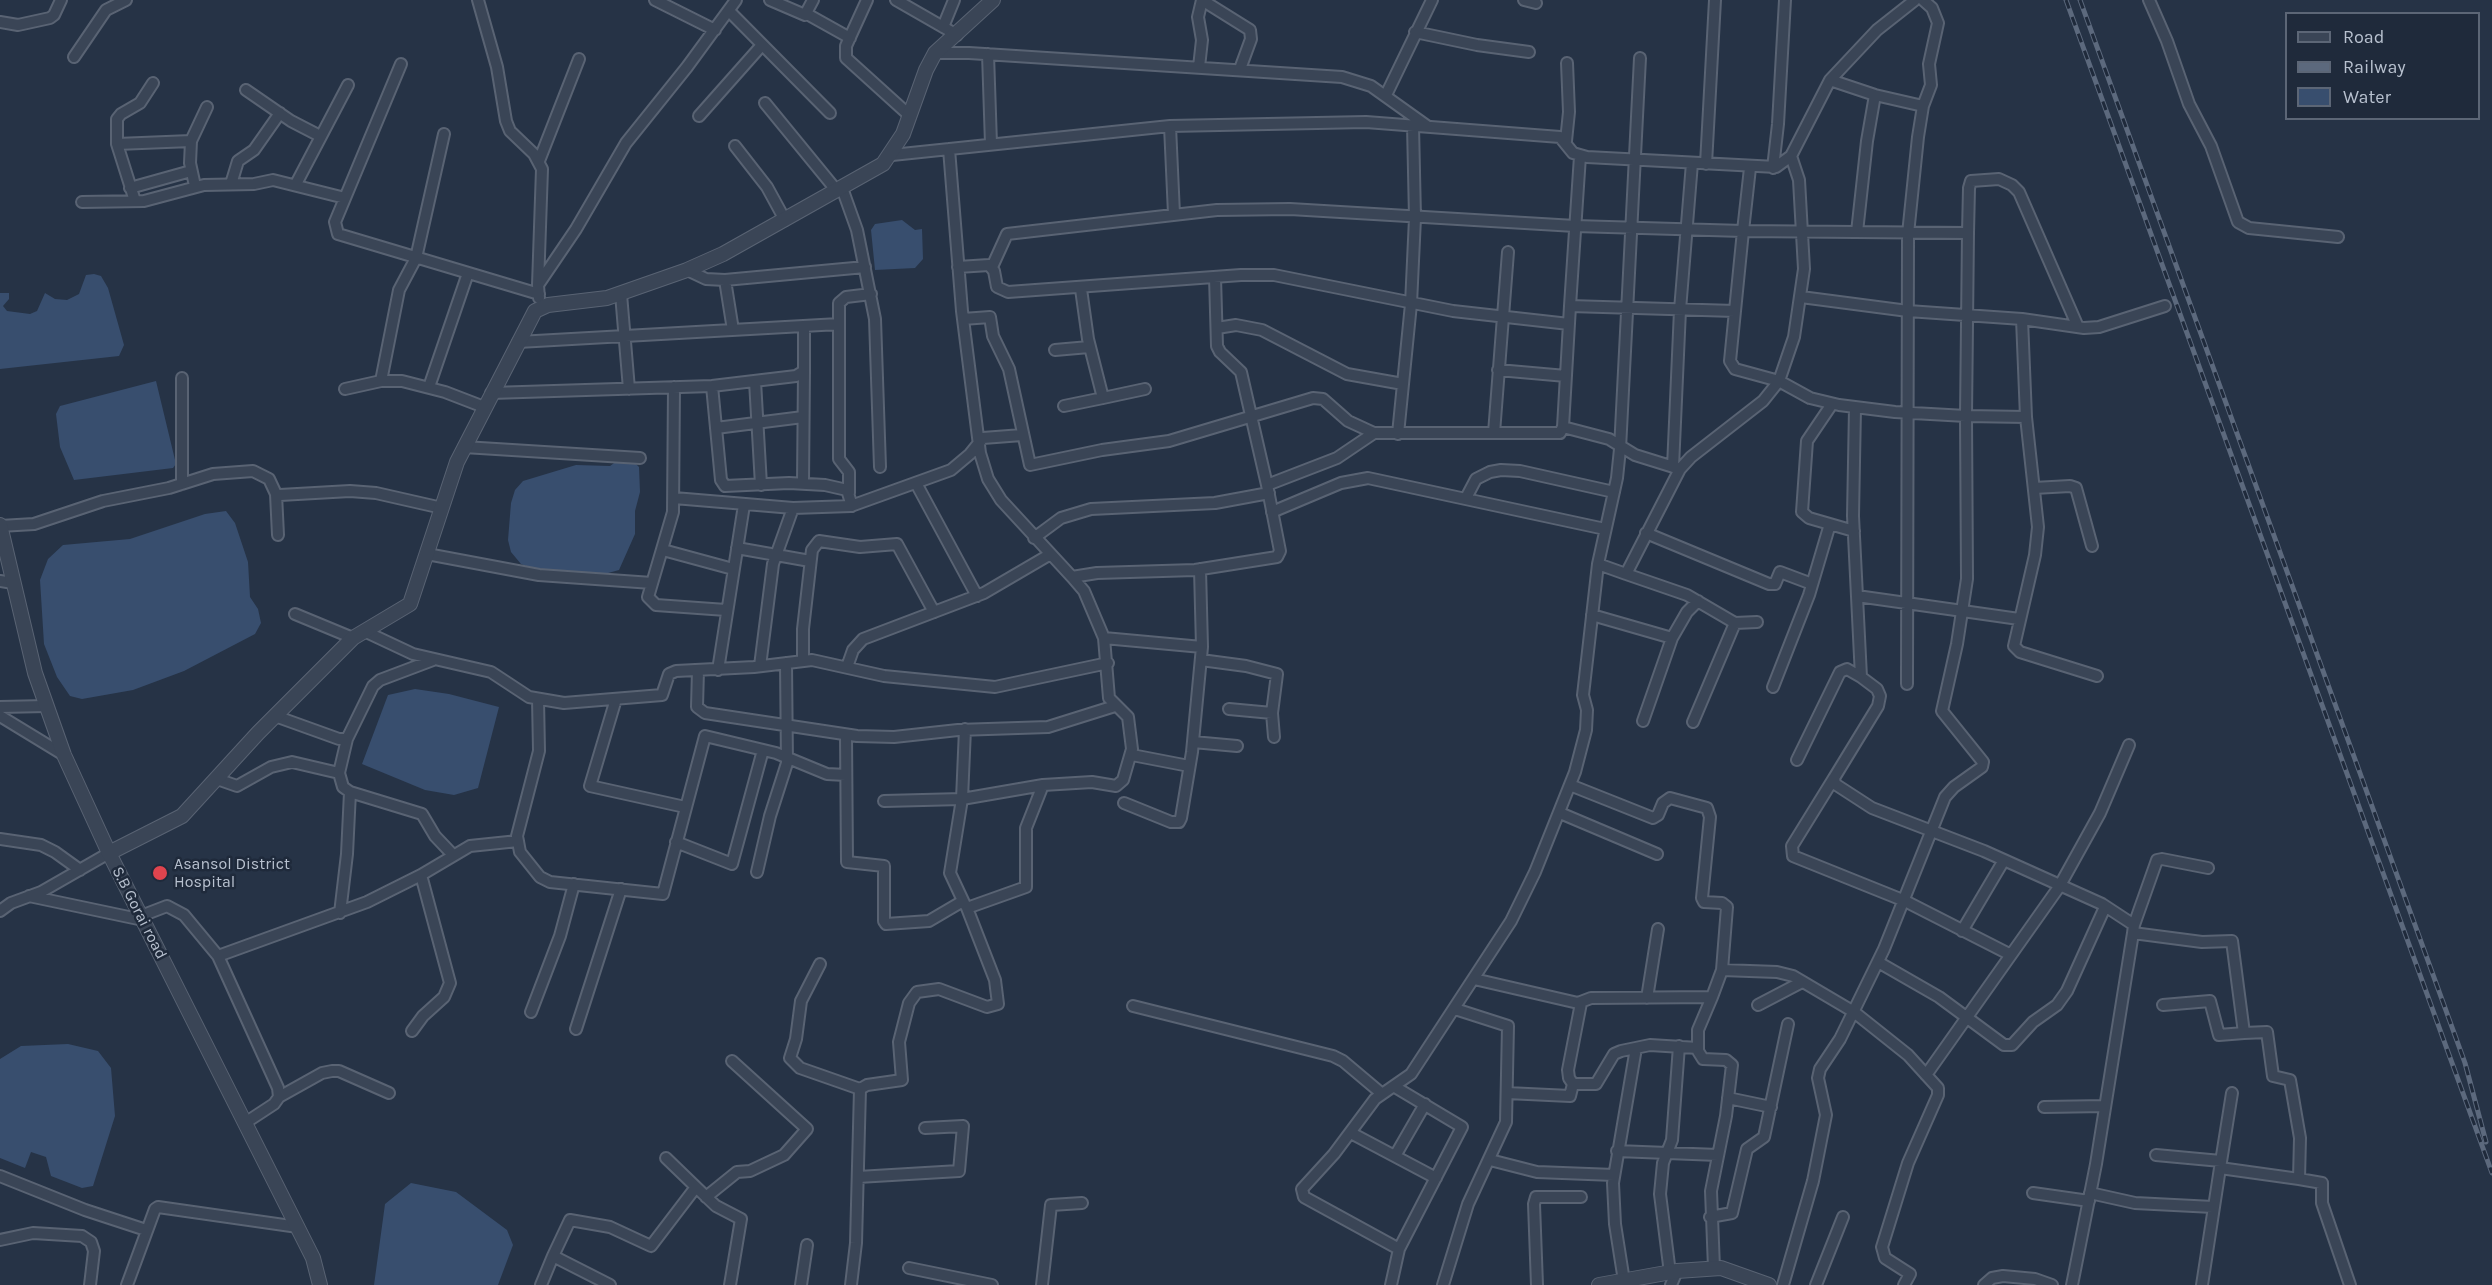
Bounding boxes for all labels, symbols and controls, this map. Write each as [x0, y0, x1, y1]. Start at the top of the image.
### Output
legend [2285, 12, 2480, 120]
text: Road [2343, 26, 2384, 48]
text: Railway [2343, 56, 2406, 78]
text: Water [2343, 86, 2391, 108]
place label: Asansol District Hospital [174, 854, 290, 892]
street label: S.B Gorai road [107, 864, 171, 962]
marker: Asansol District Hospital [151, 864, 169, 882]

